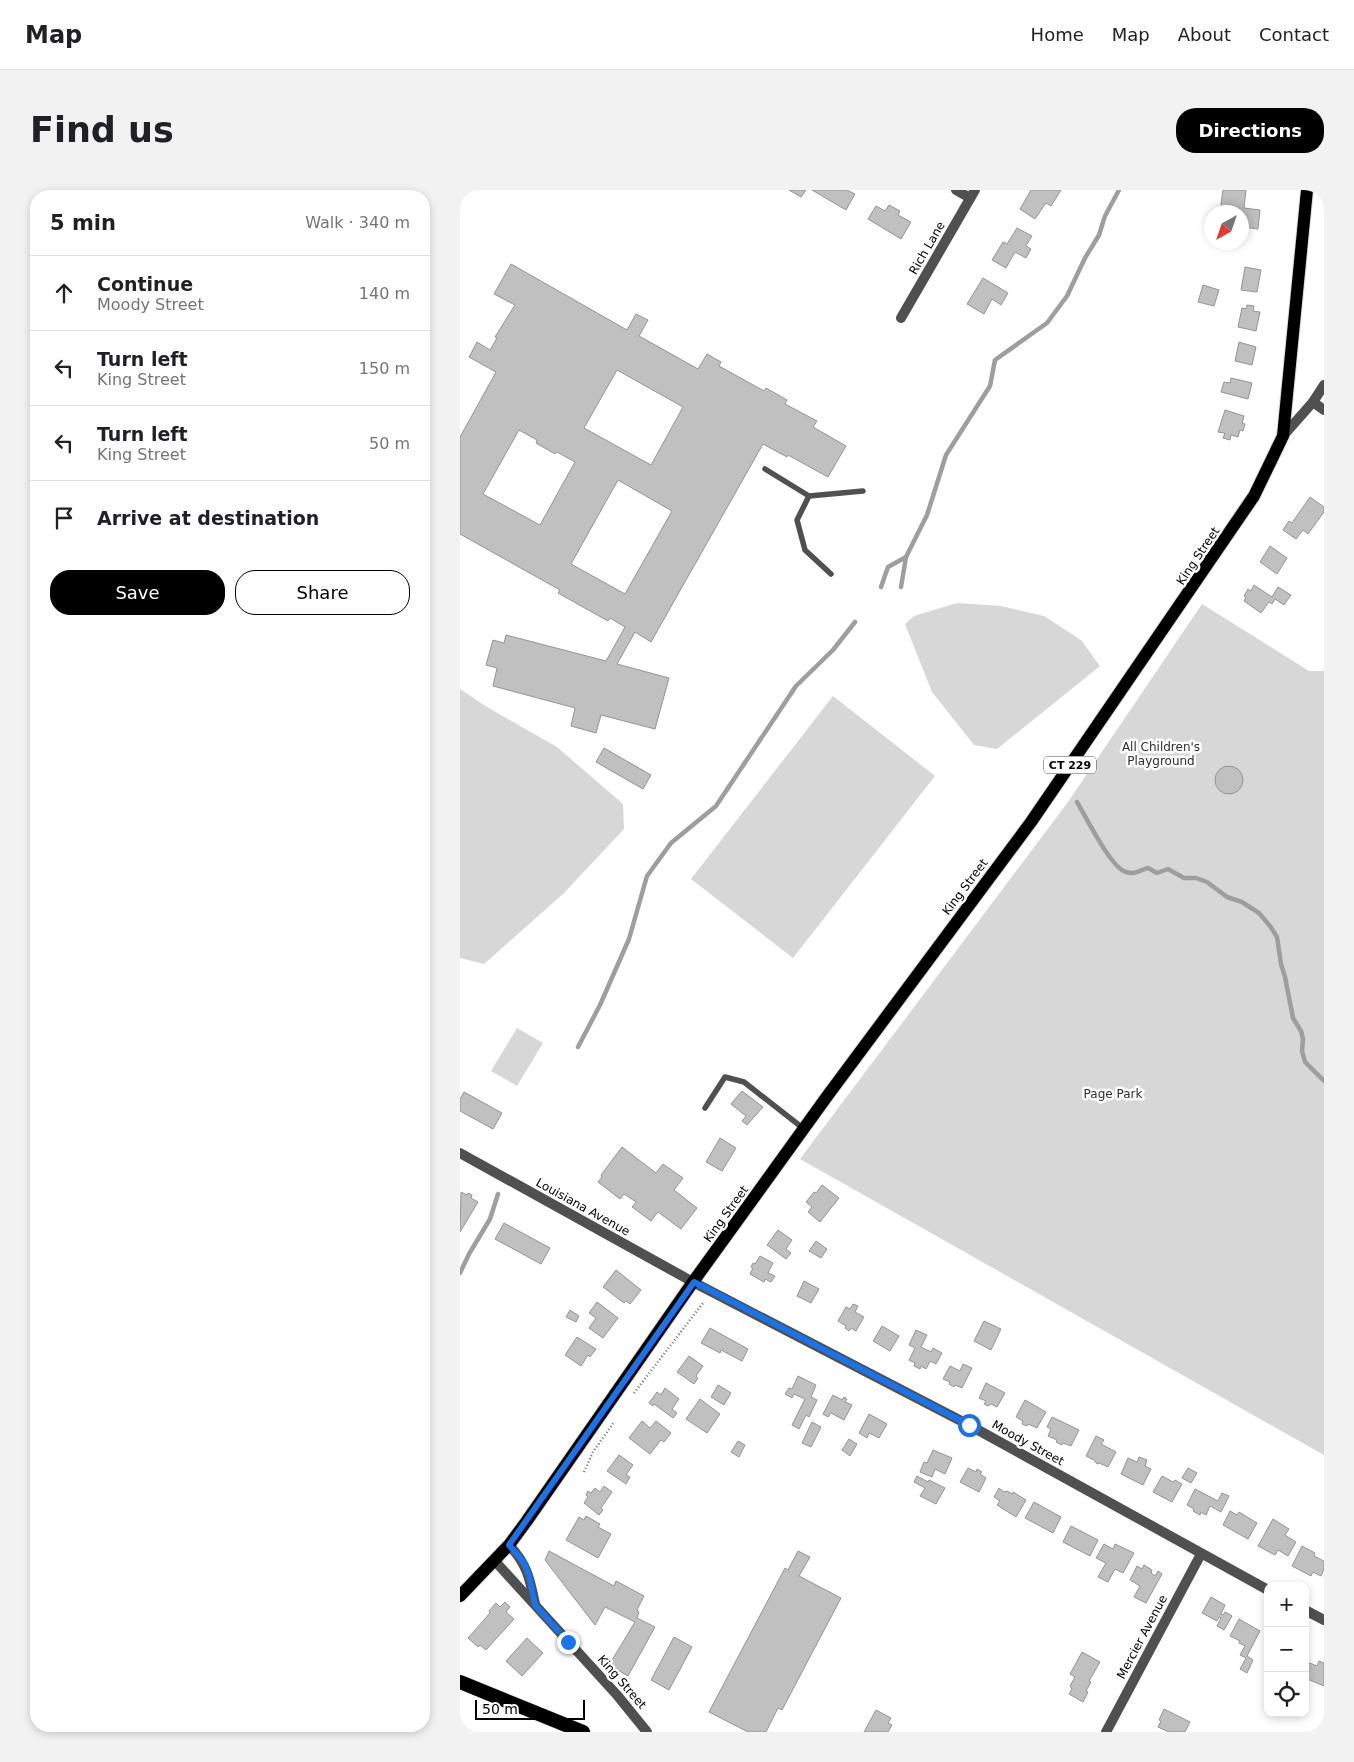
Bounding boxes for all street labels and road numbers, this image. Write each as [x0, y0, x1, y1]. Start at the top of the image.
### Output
street label: Rich Lane [906, 219, 948, 277]
street label: King Street [1174, 524, 1223, 588]
road number: CT 229 [1044, 756, 1096, 774]
street label: King Street [939, 856, 991, 918]
street label: Louisiana Avenue [534, 1175, 632, 1239]
street label: King Street [701, 1183, 751, 1245]
street label: Moody Street [990, 1417, 1067, 1469]
street label: Mercier Avenue [1114, 1593, 1170, 1681]
street label: King Street [595, 1652, 649, 1712]

